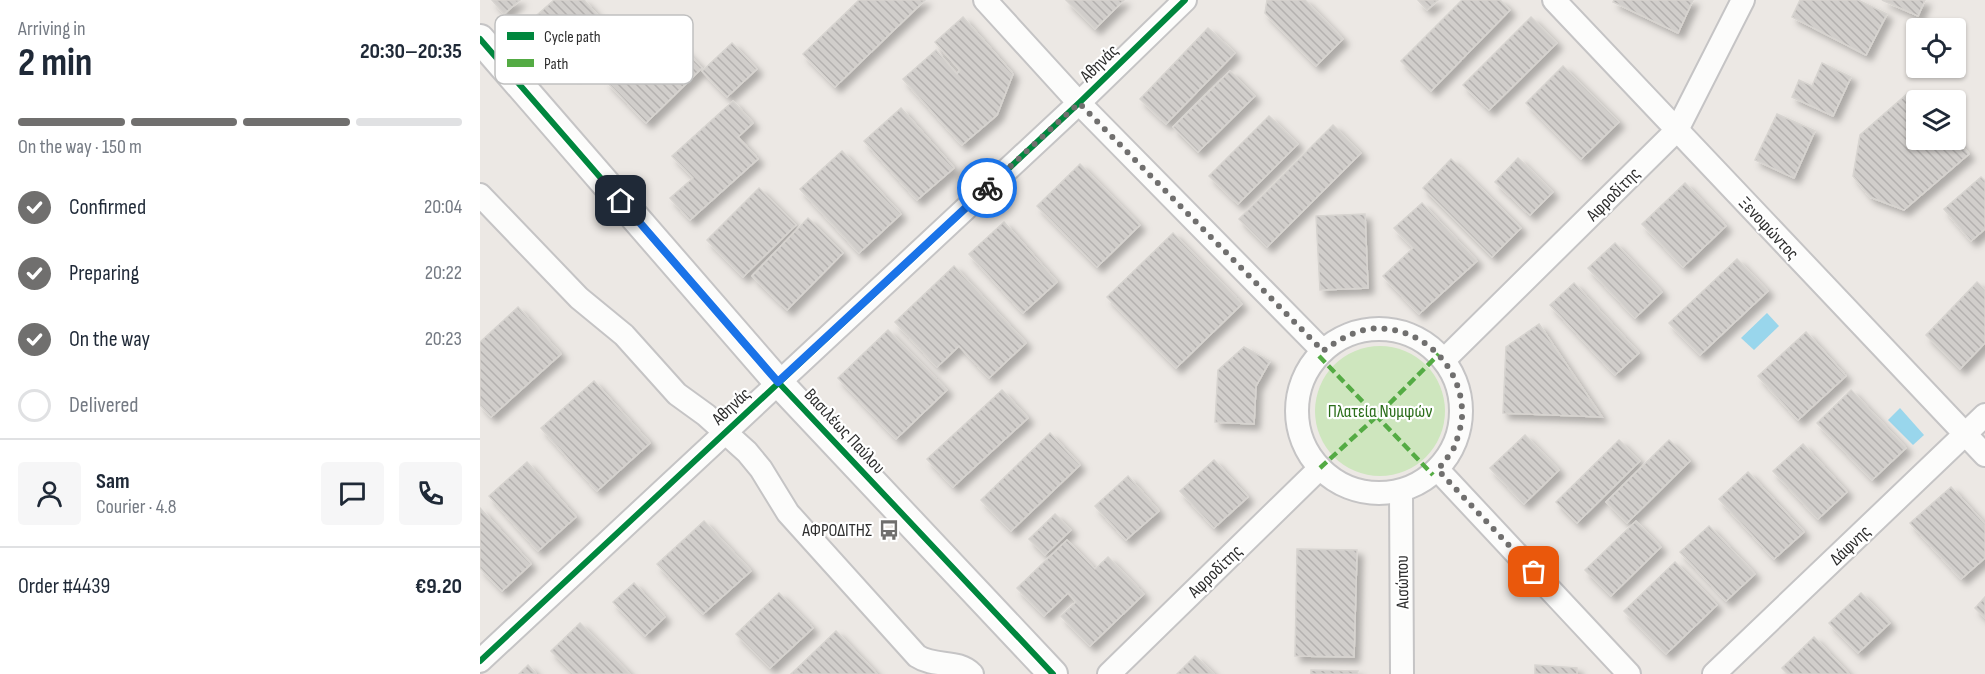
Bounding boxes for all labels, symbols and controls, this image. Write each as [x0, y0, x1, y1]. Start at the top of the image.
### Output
legend [495, 15, 693, 84]
text: Arriving in [18, 17, 86, 41]
map controls [1906, 18, 1966, 150]
button: locate [1906, 18, 1966, 78]
text: Cycle path [544, 28, 601, 47]
text: 20:30–20:35 [360, 38, 462, 65]
text: 2 min [18, 40, 92, 87]
street label: Αθηνάς [1075, 40, 1123, 87]
text: Path [544, 55, 568, 74]
button: layers [1906, 90, 1966, 150]
text: On the way · 150 m [18, 135, 142, 159]
courier [957, 158, 1017, 218]
street label: Αφροδίτης [1582, 163, 1644, 226]
icon: bike [971, 172, 1004, 205]
pin [595, 175, 646, 226]
icon: home [604, 184, 637, 217]
icon: check [18, 191, 51, 224]
street label: Ξενοφώντος [1734, 192, 1803, 264]
text: Confirmed [69, 194, 146, 221]
text: 20:04 [424, 195, 462, 219]
icon: check [18, 257, 51, 290]
text: Preparing [69, 260, 139, 287]
text: 20:22 [425, 261, 462, 285]
icon: check [18, 323, 51, 356]
text: On the way [69, 326, 150, 353]
text: 20:23 [425, 327, 462, 351]
street label: Αθηνάς [707, 383, 755, 430]
street label: Βασιλέως Παύλου [800, 384, 889, 478]
text: Delivered [69, 392, 138, 419]
park label: Πλατεία Νυμφών [1328, 401, 1432, 422]
button: person [18, 462, 81, 525]
button: chat [321, 462, 384, 525]
button: phone [399, 462, 462, 525]
text: Sam [96, 468, 130, 495]
text: Courier · 4.8 [96, 495, 177, 519]
bus stop icon: ΑΦΡΟΔΙΤΗΣ [877, 518, 901, 542]
place label: ΑΦΡΟΔΙΤΗΣ [801, 520, 872, 541]
street label: Δάφνης [1826, 521, 1875, 570]
street label: Αφροδίτης [1183, 541, 1247, 603]
pin [1508, 546, 1559, 597]
street label: Αισώπου [1392, 555, 1413, 610]
icon: bag [1517, 555, 1550, 588]
text: Order #4439 [18, 573, 110, 600]
text: €9.20 [415, 573, 462, 600]

